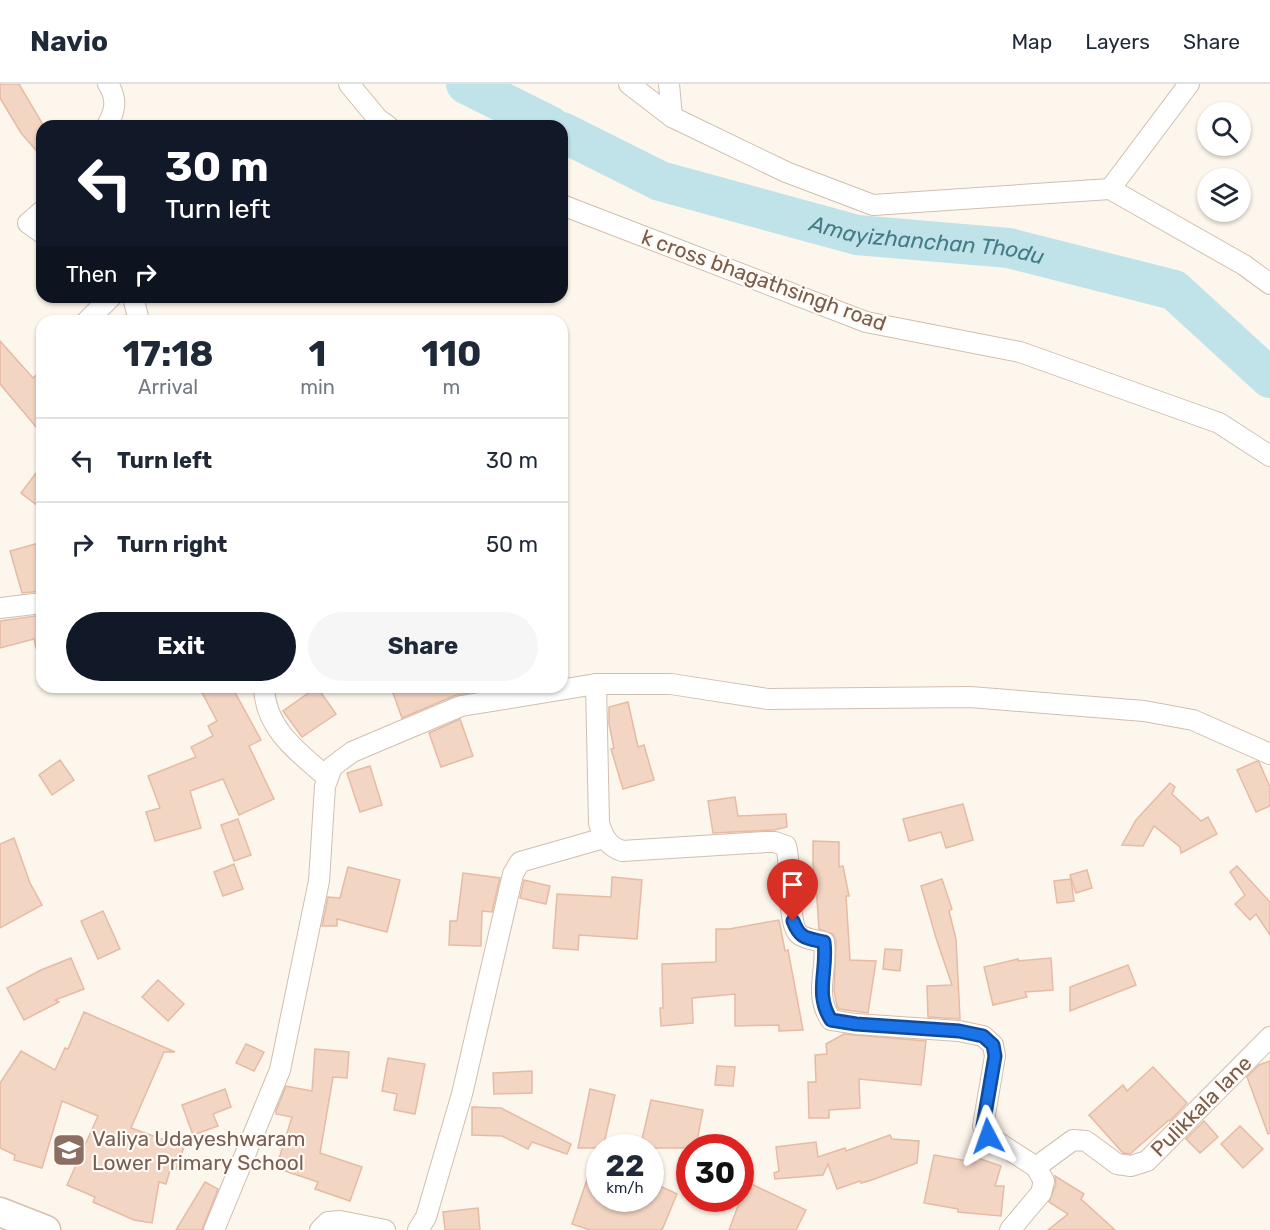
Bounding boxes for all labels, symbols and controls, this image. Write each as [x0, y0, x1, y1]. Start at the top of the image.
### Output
text: Navio [30, 25, 108, 58]
text: Map [1011, 29, 1052, 54]
text: Layers [1085, 29, 1150, 54]
text: Share [1183, 29, 1240, 54]
map controls [1197, 102, 1251, 222]
button: search [1197, 102, 1251, 156]
text: 30 m [165, 142, 269, 192]
icon: left [66, 144, 144, 222]
button: layers [1197, 168, 1251, 222]
text: Turn left [165, 193, 270, 225]
water label: Amayizhanchan Thodu [806, 209, 1047, 270]
street label: k cross bhagathsingh road [638, 224, 890, 336]
icon: right [129, 258, 162, 291]
text: Then [66, 261, 117, 288]
text: 17:18 [122, 332, 214, 375]
text: 1 [309, 332, 326, 375]
text: 110 [421, 332, 482, 375]
text: Arrival [138, 375, 198, 399]
text: min [300, 375, 335, 399]
text: m [443, 375, 460, 399]
icon: left [66, 444, 99, 477]
text: Turn left [117, 447, 212, 474]
text: 30 m [486, 447, 538, 474]
icon: right [66, 528, 99, 561]
text: Turn right [117, 531, 227, 558]
text: 50 m [486, 531, 538, 558]
button: Exit [66, 612, 296, 681]
button: Share [308, 612, 538, 681]
pin [767, 859, 818, 921]
icon: arrive [776, 868, 809, 901]
street label: Pulikkala lane [1145, 1050, 1257, 1162]
position arrow [956, 1104, 1020, 1168]
place label: Valiya Udayeshwaram Lower Primary School [92, 1126, 305, 1175]
school or university icon: Valiya Udayeshwaram Lower Primary School [51, 1132, 87, 1168]
speed limit sign: 30 [676, 1134, 754, 1212]
text: 22 [606, 1148, 645, 1184]
text: km/h [606, 1179, 644, 1197]

